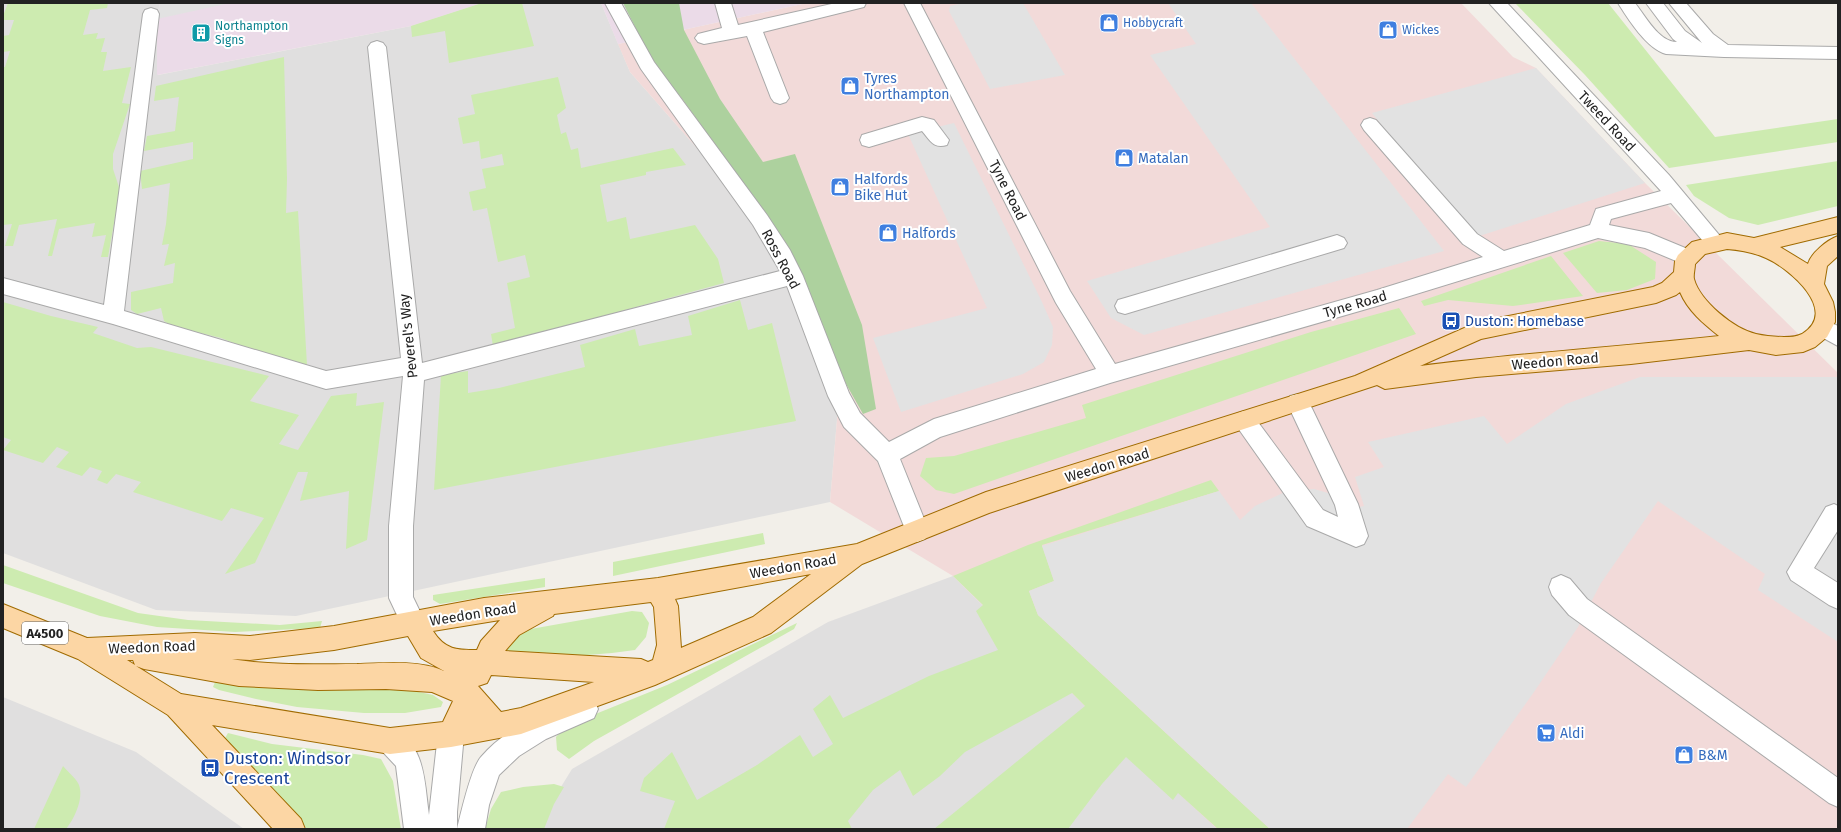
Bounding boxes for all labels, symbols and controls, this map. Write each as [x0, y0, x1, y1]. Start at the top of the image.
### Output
shop icon: Hobbycraft [1098, 12, 1120, 34]
place label: Hobbycraft [1123, 16, 1184, 30]
place label: Northampton Signs [215, 19, 288, 47]
shop icon: Wickes [1377, 19, 1399, 41]
building icon: Northampton Signs [190, 22, 212, 44]
place label: Wickes [1402, 23, 1440, 37]
place label: Tyres Northampton [864, 70, 950, 103]
shop icon: Tyres Northampton [839, 75, 861, 97]
street label: Tweed Road [1574, 88, 1639, 155]
shop icon: Matalan [1113, 147, 1135, 169]
place label: Matalan [1138, 150, 1189, 167]
street label: Tyne Road [985, 157, 1030, 223]
place label: Halfords Bike Hut [854, 171, 909, 204]
shop icon: Halfords Bike Hut [829, 176, 851, 198]
shop icon: Halfords [877, 222, 899, 244]
place label: Halfords [902, 225, 956, 242]
street label: Ross Road [758, 226, 803, 292]
street label: Tyne Road [1321, 287, 1389, 322]
street label: Peverel's Way [396, 293, 421, 379]
bus stop icon: Duston: Homebase [1440, 310, 1462, 332]
place label: Duston: Homebase [1465, 313, 1584, 330]
street label: Weedon Road [1511, 349, 1599, 374]
street label: Weedon Road [1063, 445, 1151, 486]
street label: Weedon Road [749, 551, 838, 582]
street label: Weedon Road [429, 599, 518, 630]
road number: A4500 [22, 622, 68, 644]
street label: Weedon Road [108, 637, 196, 658]
supermarket icon: Aldi [1535, 722, 1557, 744]
place label: Aldi [1560, 725, 1584, 742]
shop icon: B&M [1673, 744, 1695, 766]
place label: B&M [1698, 747, 1728, 764]
place label: Duston: Windsor Crescent [224, 748, 351, 789]
bus stop icon: Duston: Windsor Crescent [199, 757, 221, 779]

